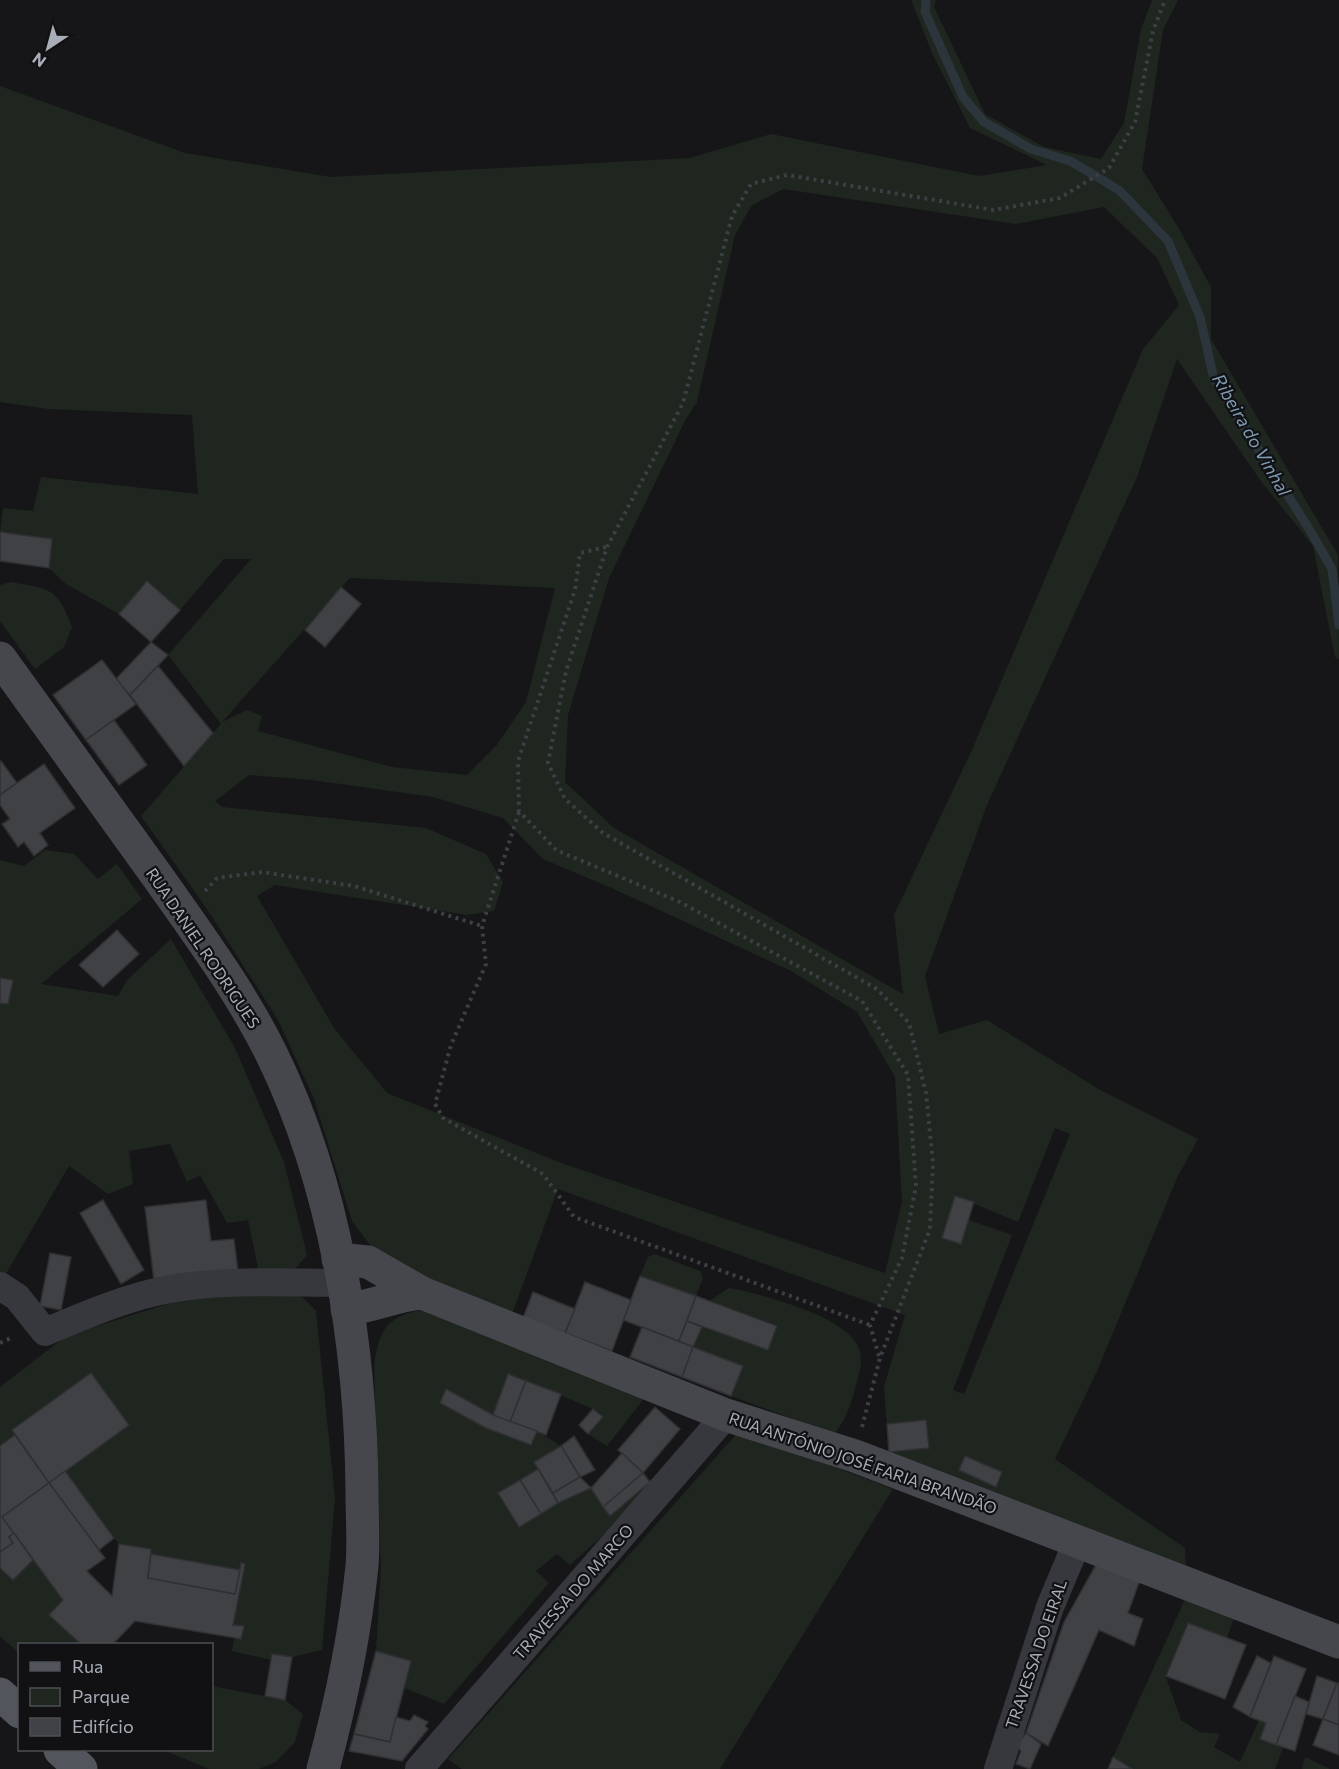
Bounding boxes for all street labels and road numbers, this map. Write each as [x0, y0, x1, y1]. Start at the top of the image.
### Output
street label: RUA DANIEL RODRIGUES [143, 864, 264, 1031]
street label: RUA ANTÓNIO JOSÉ FARIA BRANDÃO [727, 1408, 1000, 1517]
street label: TRAVESSA DO MARCO [509, 1520, 637, 1663]
street label: TRAVESSA DO EIRAL [1001, 1577, 1070, 1731]

